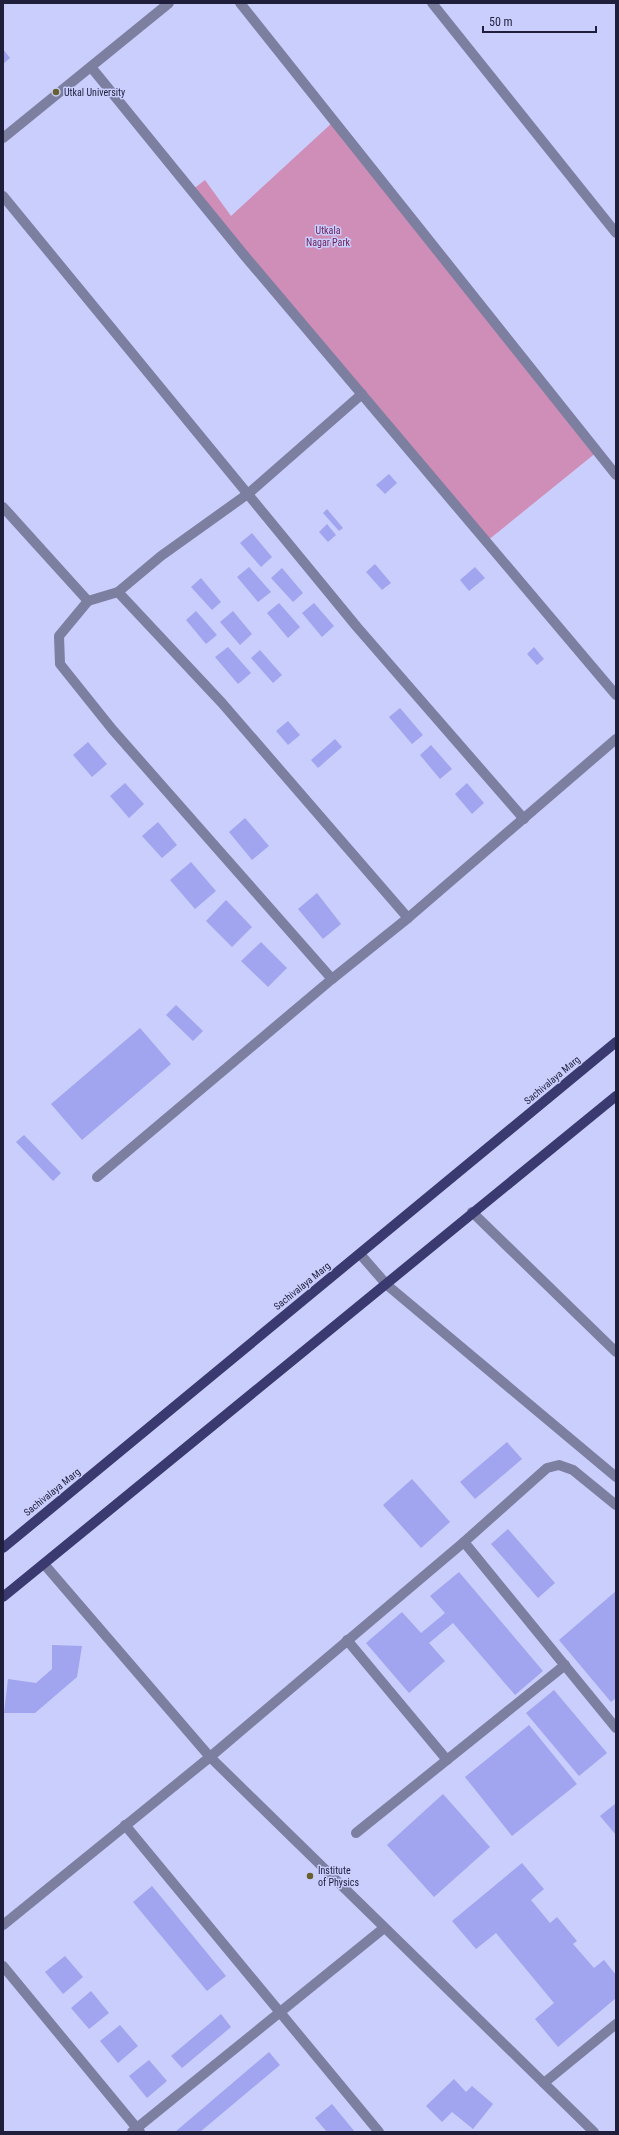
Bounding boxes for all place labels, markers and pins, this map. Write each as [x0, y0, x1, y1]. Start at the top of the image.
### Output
marker: Utkal University [51, 87, 61, 97]
place label: Utkal University [64, 87, 125, 98]
place label: Institute of Physics [318, 1865, 359, 1888]
marker: Institute of Physics [305, 1871, 315, 1881]

